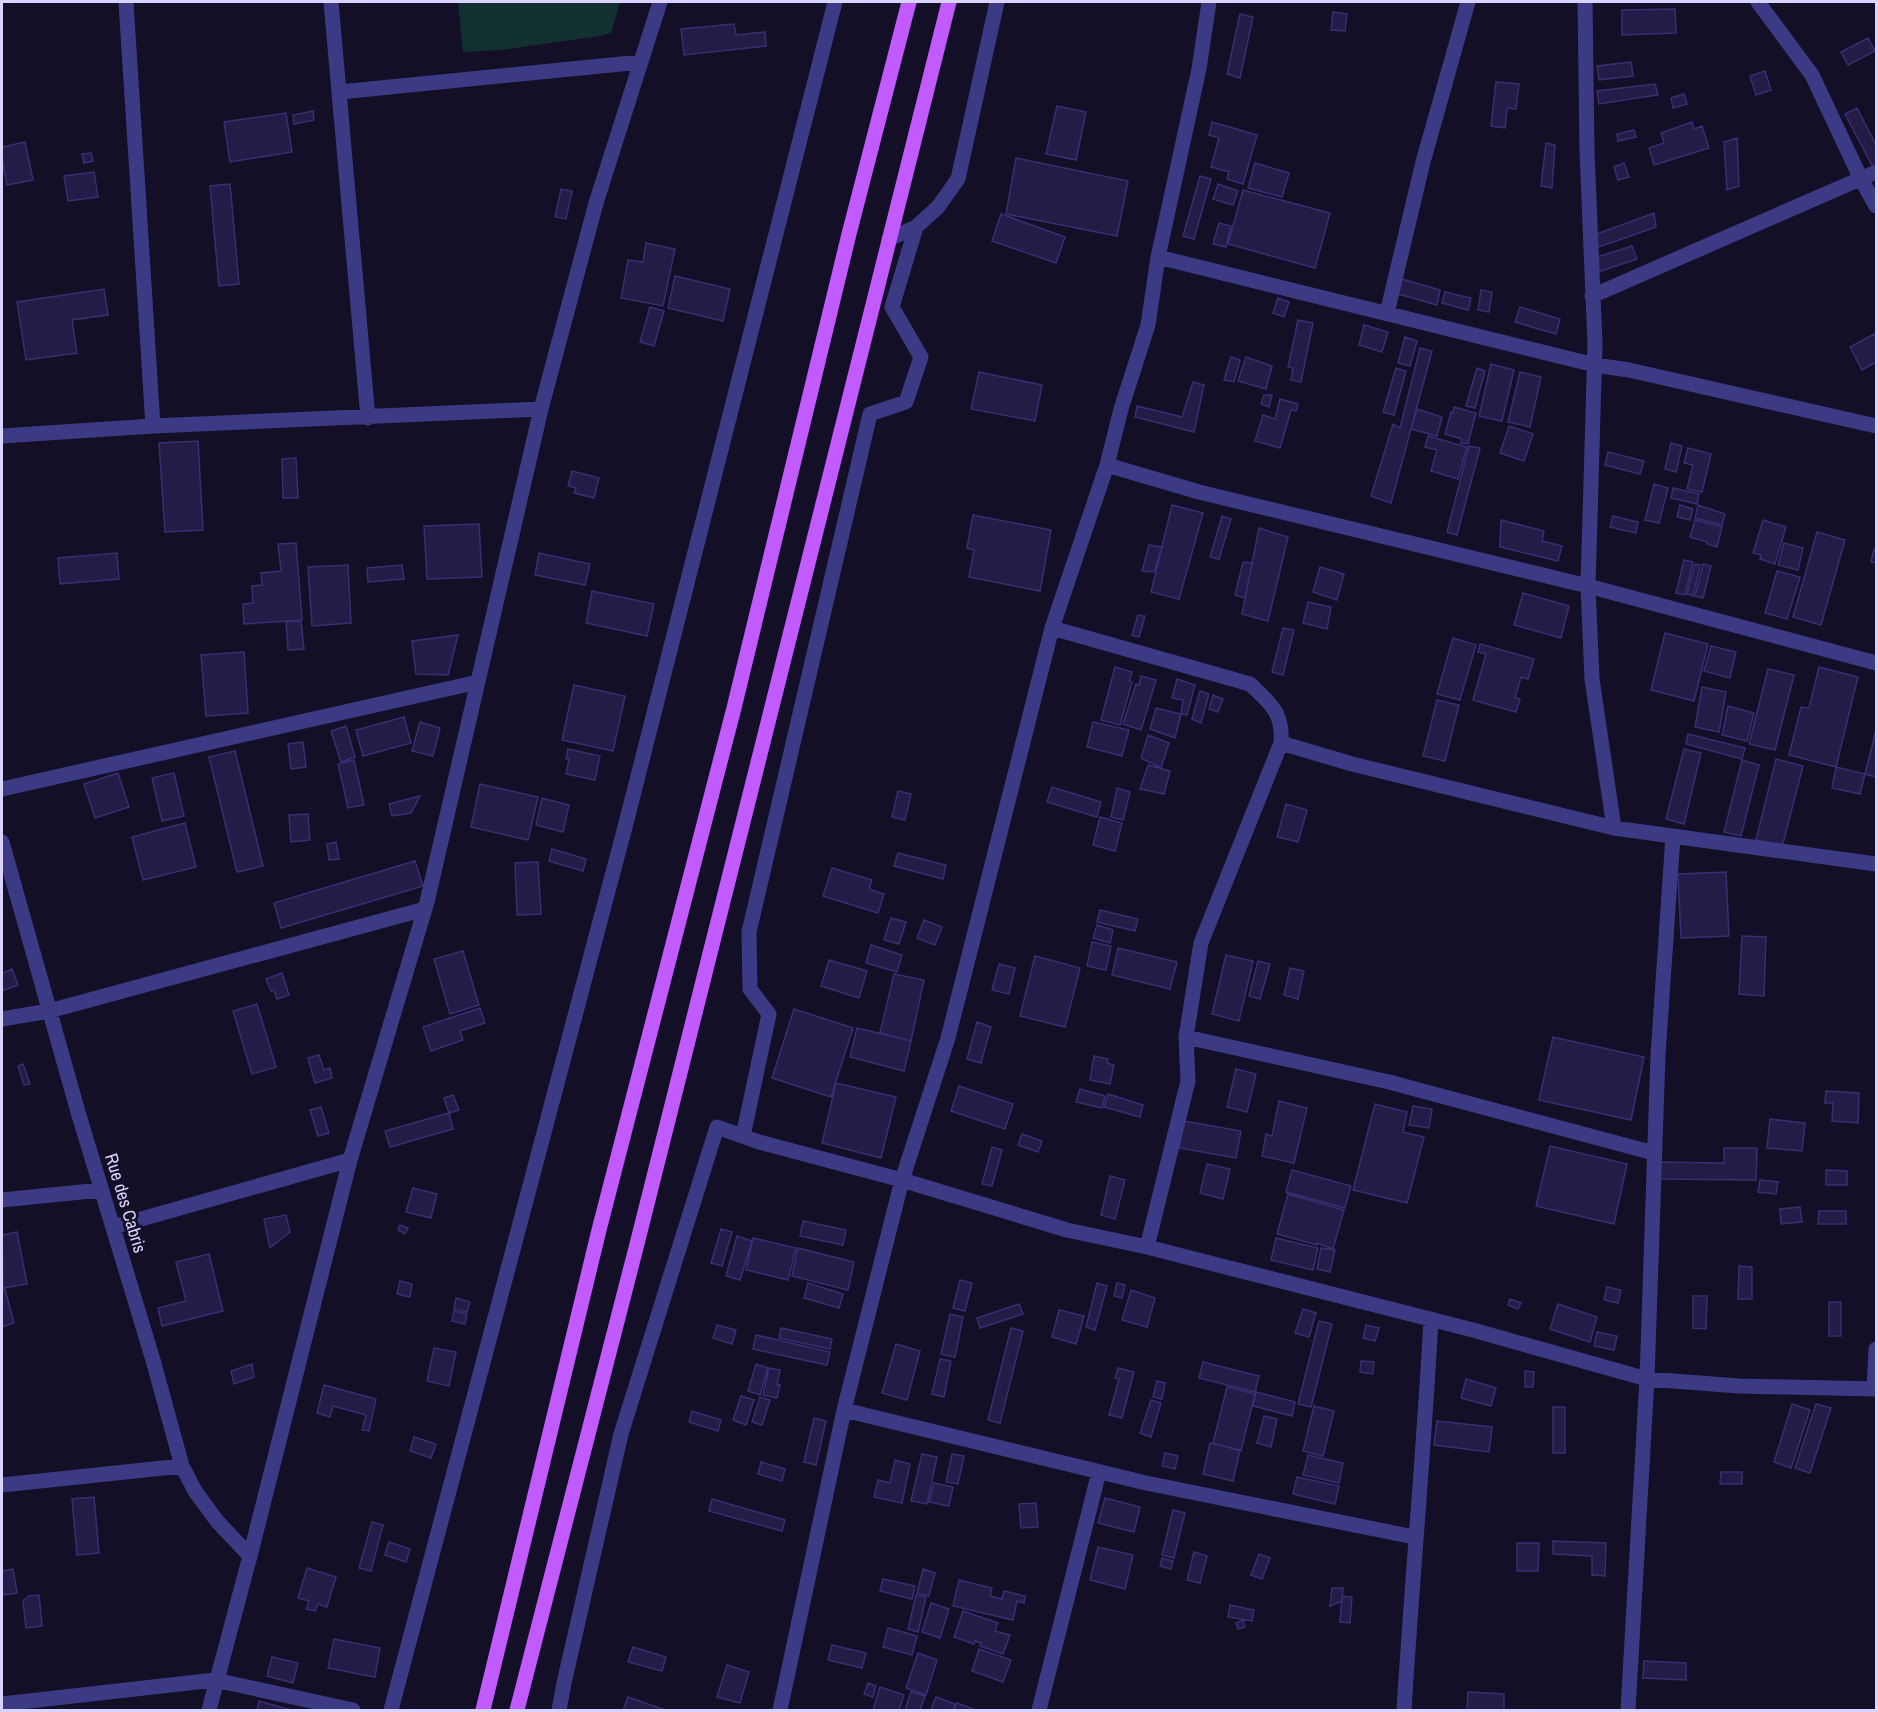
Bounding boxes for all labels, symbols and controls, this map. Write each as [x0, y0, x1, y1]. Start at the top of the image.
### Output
street label: Rue des Cabris [99, 1150, 153, 1256]

